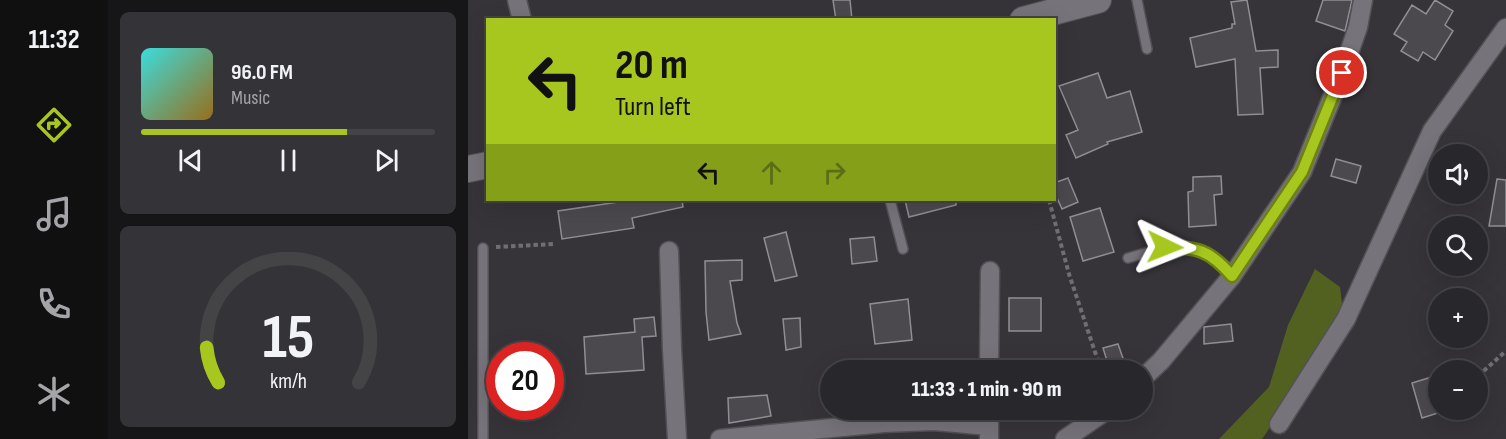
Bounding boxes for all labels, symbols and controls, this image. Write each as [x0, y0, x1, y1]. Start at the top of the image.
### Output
text: 11:32 [28, 24, 80, 56]
text: 20 m [615, 40, 688, 91]
icon: left [516, 42, 594, 120]
pin [1316, 47, 1367, 98]
icon: arrive [1325, 56, 1358, 89]
text: 96.0 FM [231, 59, 293, 86]
text: Music [231, 86, 270, 110]
text: Turn left [615, 91, 691, 123]
icon: directions [33, 104, 75, 146]
icon: previous [174, 144, 207, 177]
icon: pause [272, 144, 305, 177]
icon: next [370, 144, 403, 177]
map controls [1428, 144, 1488, 420]
button: sound [1428, 144, 1488, 204]
icon: left [692, 156, 725, 189]
icon: ahead [755, 156, 788, 189]
icon: right [818, 156, 851, 189]
icon: music [33, 193, 75, 235]
position arrow [1133, 215, 1197, 279]
button: search [1428, 216, 1488, 276]
icon: phone [33, 283, 75, 325]
button: + [1428, 288, 1488, 348]
text: 15 [262, 301, 314, 376]
speed limit sign: 20 [486, 342, 564, 420]
button: − [1428, 360, 1488, 420]
text: km/h [269, 370, 307, 395]
icon: climate [33, 373, 75, 415]
text: 11:33 · 1 min · 90 m [912, 376, 1061, 403]

